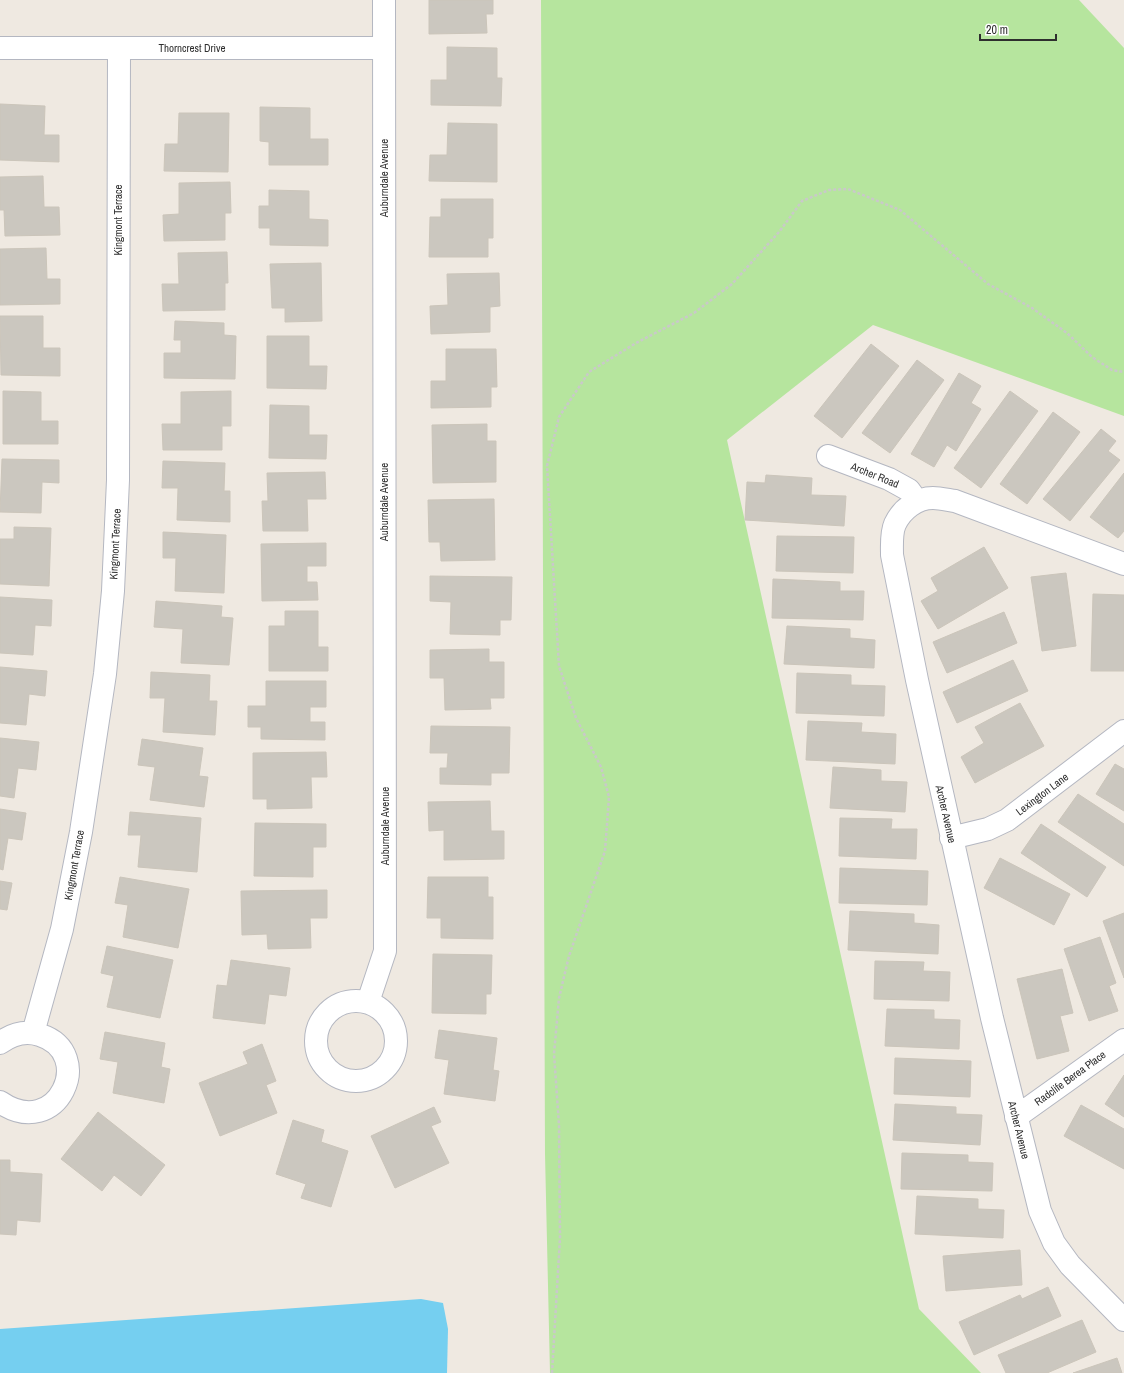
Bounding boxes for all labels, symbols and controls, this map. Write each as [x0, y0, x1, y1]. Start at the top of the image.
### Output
scale bar [980, 16, 1056, 42]
text: 20 m [986, 22, 1008, 38]
street label: Thorncrest Drive [158, 41, 226, 55]
street label: Auburndale Avenue [377, 139, 391, 218]
street label: Kingmont Terrace [111, 184, 125, 256]
street label: Archer Road [848, 459, 901, 491]
street label: Auburndale Avenue [377, 463, 391, 542]
street label: Kingmont Terrace [106, 508, 124, 580]
street label: Lexington Lane [1013, 770, 1071, 818]
street label: Archer Avenue [932, 783, 959, 844]
street label: Auburndale Avenue [378, 787, 392, 866]
street label: Kingmont Terrace [61, 829, 87, 901]
street label: Radclife Berea Place [1032, 1047, 1108, 1109]
street label: Archer Avenue [1005, 1099, 1033, 1160]

